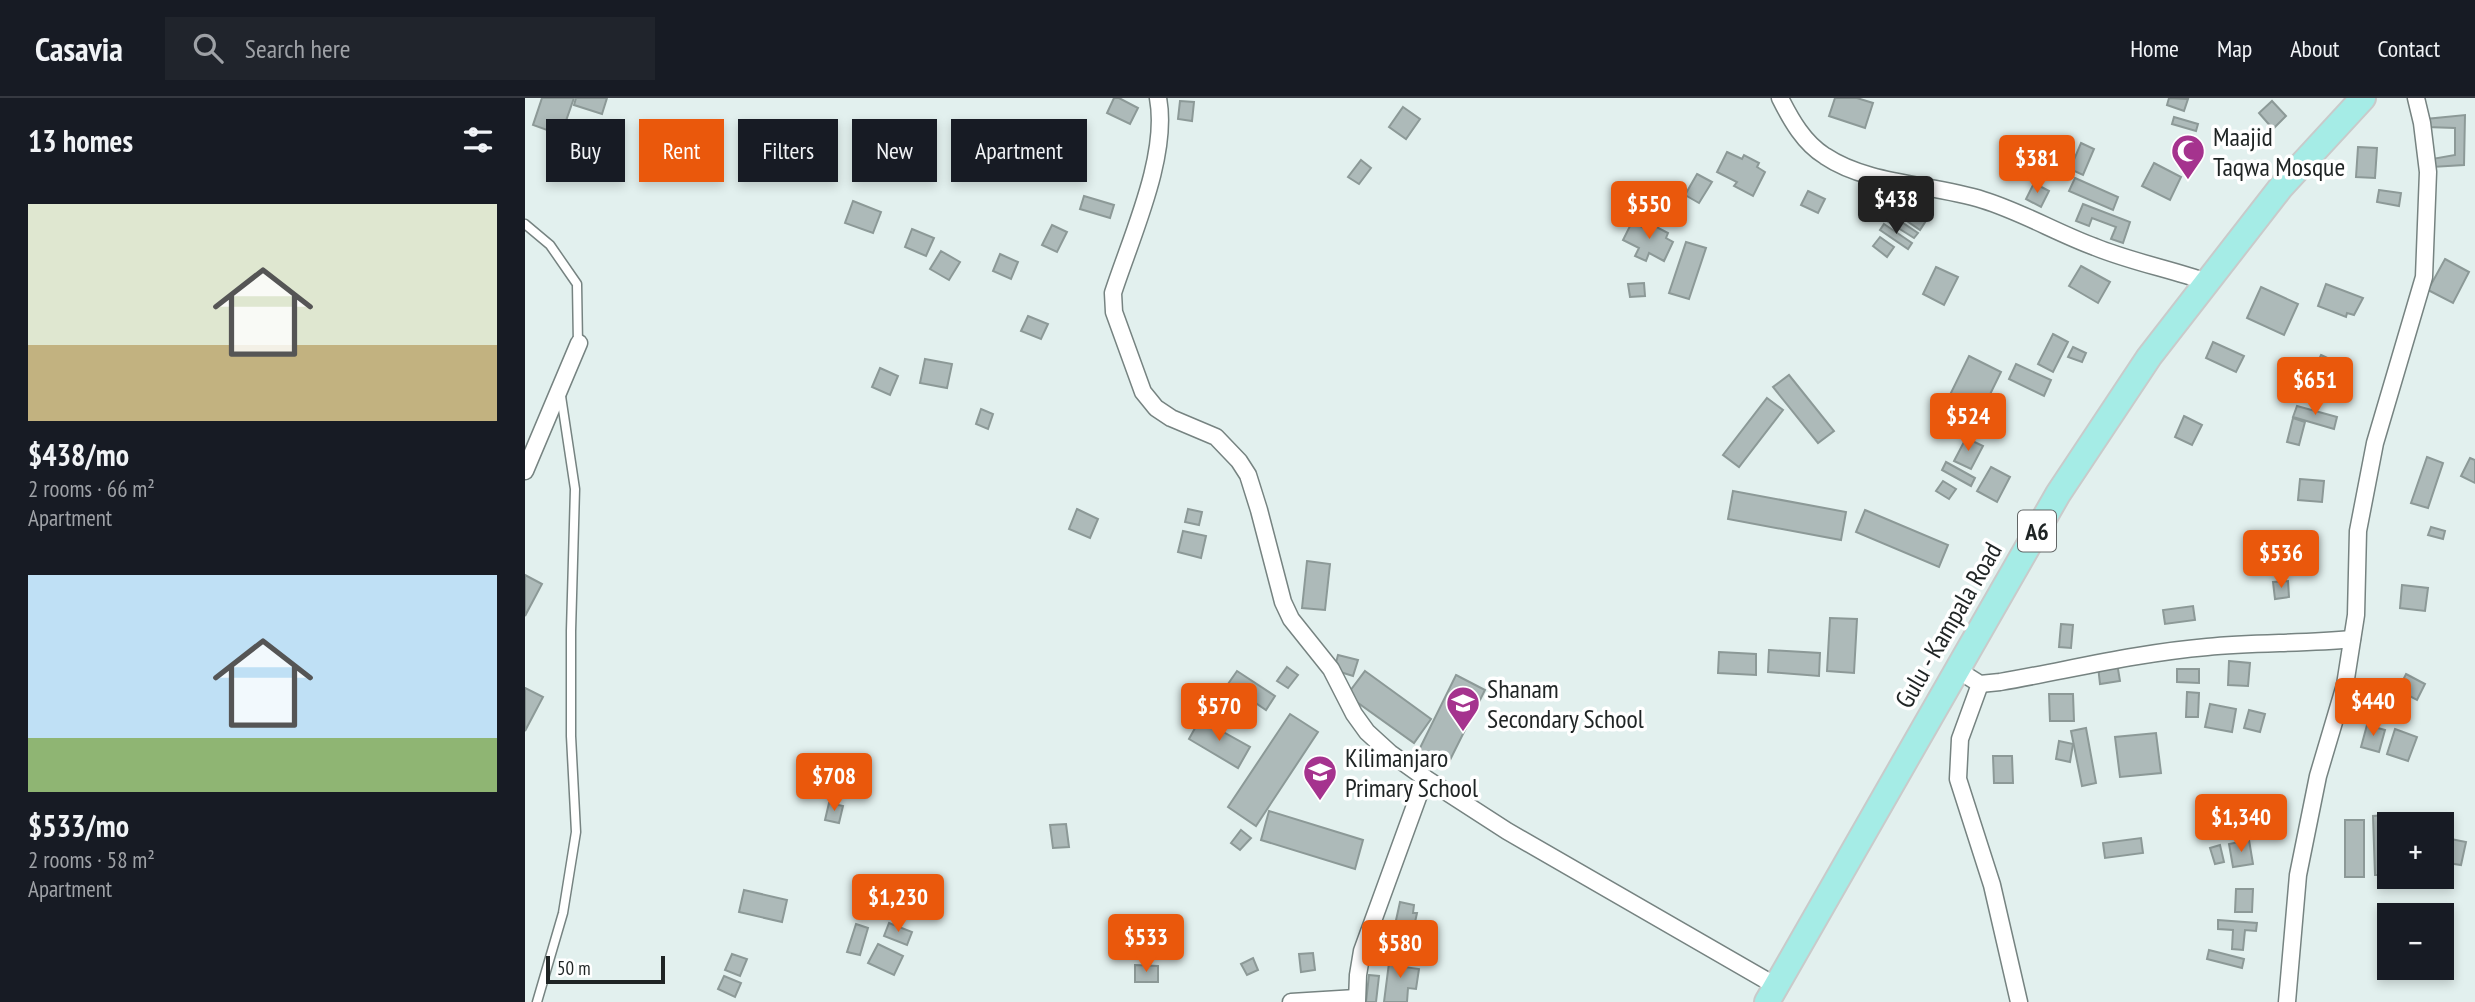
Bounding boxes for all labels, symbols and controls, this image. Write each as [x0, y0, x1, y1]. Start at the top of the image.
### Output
search box [165, 17, 655, 80]
text: Casavia [35, 27, 123, 70]
icon: search [189, 29, 227, 67]
text: Search here [245, 32, 351, 65]
text: Home [2130, 33, 2179, 64]
text: Map [2217, 33, 2252, 64]
text: About [2290, 33, 2339, 64]
text: Contact [2377, 33, 2440, 64]
chip: Buy [546, 119, 625, 182]
chip: Rent [639, 119, 724, 182]
chip: Filters [738, 119, 838, 182]
chip: New [852, 119, 937, 182]
chip: Apartment [951, 119, 1087, 182]
place label: Maajid Taqwa Mosque [2213, 120, 2345, 183]
text: 13 homes [28, 121, 133, 160]
icon: filters [459, 121, 497, 159]
mosque icon: Maajid Taqwa Mosque [2169, 132, 2207, 181]
pin: $381 [1996, 136, 2078, 195]
text: $381 [2015, 143, 2059, 172]
pin: $438 [1855, 176, 1937, 236]
pin: $550 [1608, 181, 1690, 241]
text: $438 [1874, 184, 1918, 213]
text: $550 [1627, 189, 1671, 218]
icon: home [200, 249, 326, 375]
pin: $651 [2274, 358, 2356, 417]
text: $651 [2293, 365, 2337, 394]
pin: $524 [1927, 394, 2009, 453]
text: $524 [1946, 401, 1990, 430]
text: $438/mo [28, 435, 129, 474]
text: 2 rooms · 66 m² [28, 474, 155, 503]
text: Apartment [28, 503, 112, 532]
road number: A6 [2018, 510, 2056, 551]
pin: $536 [2240, 531, 2322, 590]
street label: Gulu - Kampala Road [1887, 536, 2009, 714]
text: $536 [2259, 538, 2303, 567]
icon: home [200, 620, 326, 746]
place label: Shanam Secondary School [1487, 672, 1644, 735]
pin: $440 [2332, 678, 2414, 738]
pin: $570 [1178, 684, 1260, 743]
school or university icon: Shanam Secondary School [1444, 684, 1482, 733]
text: $440 [2351, 686, 2395, 715]
text: $570 [1197, 691, 1241, 720]
place label: Kilimanjaro Primary School [1345, 741, 1478, 804]
school or university icon: Kilimanjaro Primary School [1301, 753, 1339, 802]
pin: $708 [793, 754, 875, 813]
text: $708 [812, 761, 856, 790]
pin: $1,340 [2184, 794, 2298, 854]
text: $1,340 [2211, 802, 2271, 831]
text: $533/mo [28, 806, 129, 845]
map controls [2377, 812, 2454, 980]
button: + [2377, 812, 2454, 889]
text: 2 rooms · 58 m² [28, 845, 155, 874]
text: Apartment [28, 874, 112, 903]
pin: $1,230 [841, 874, 955, 934]
text: $1,230 [868, 882, 928, 911]
button: − [2377, 903, 2454, 980]
pin: $533 [1105, 914, 1187, 974]
pin: $580 [1359, 920, 1441, 980]
text: $533 [1124, 922, 1168, 951]
text: $580 [1378, 928, 1422, 957]
scale bar [546, 953, 665, 985]
text: 50 m [557, 956, 591, 980]

